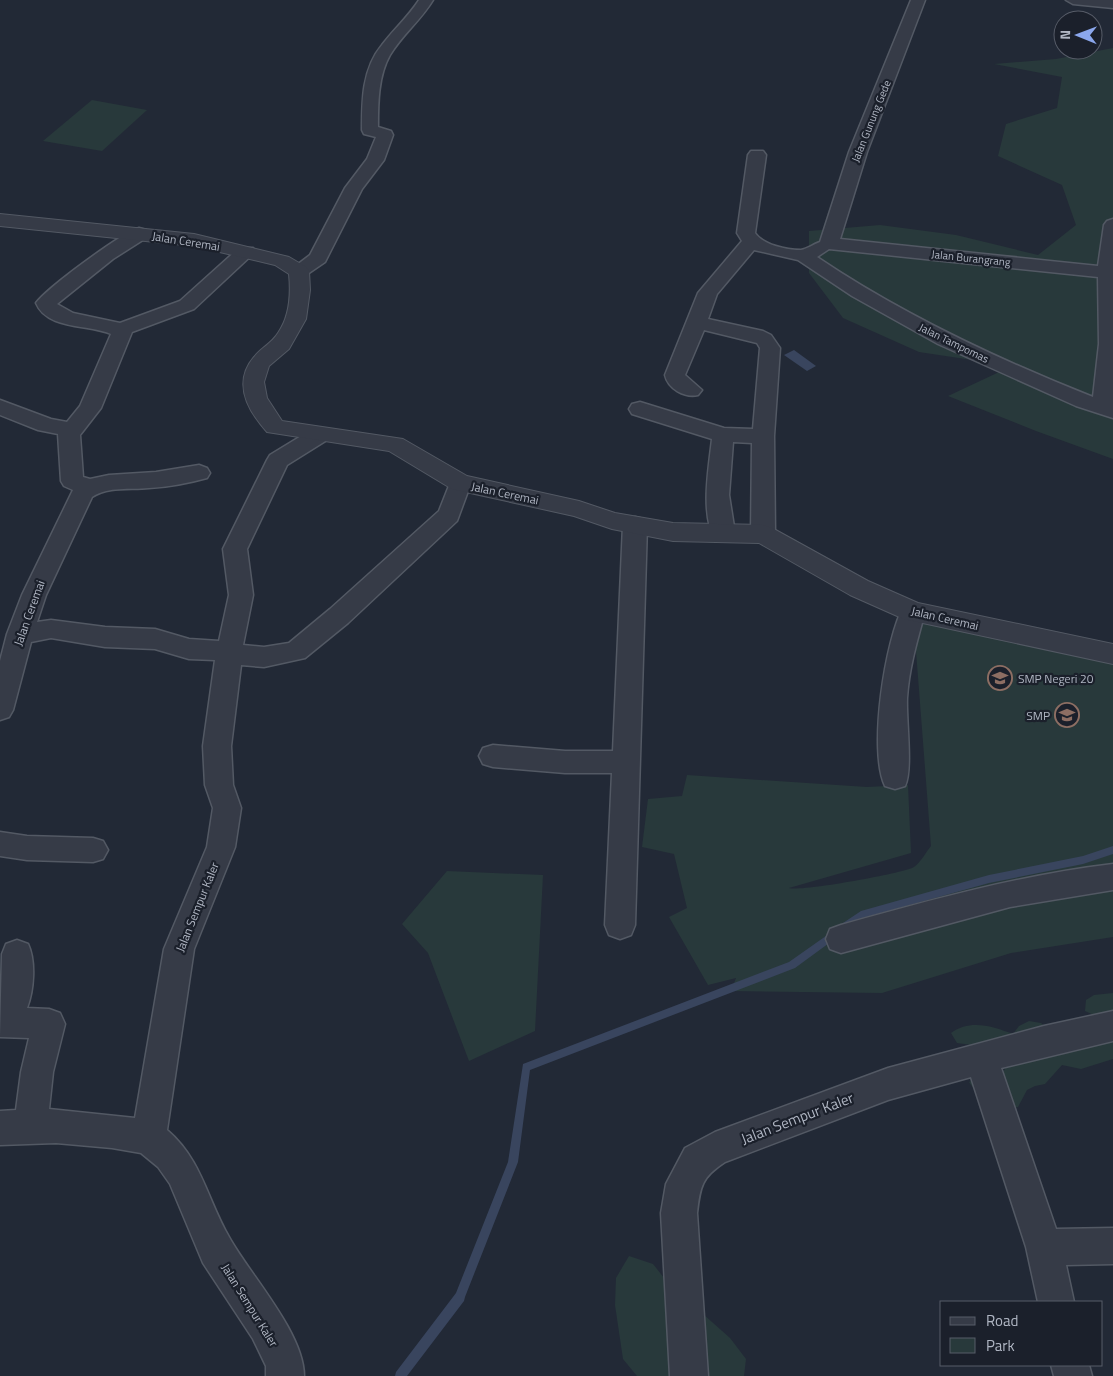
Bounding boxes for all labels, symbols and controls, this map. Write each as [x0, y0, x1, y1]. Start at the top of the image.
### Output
north arrow [1053, 10, 1103, 60]
text: N [1054, 30, 1075, 40]
street label: Jalan Gunung Gede [847, 77, 895, 164]
street label: Jalan Ceremai [151, 226, 221, 256]
street label: Jalan Burangrang [931, 246, 1012, 270]
street label: Jalan Tampomas [916, 319, 992, 367]
street label: Jalan Ceremai [469, 477, 541, 509]
street label: Jalan Ceremai [8, 578, 50, 648]
street label: Jalan Ceremai [909, 601, 981, 635]
school or university icon: SMP Negeri 20 [987, 665, 1013, 691]
place label: SMP Negeri 20 [1018, 669, 1094, 688]
school or university icon: SMP [1054, 702, 1080, 728]
place label: SMP [1026, 706, 1050, 725]
street label: Jalan Sempur Kaler [170, 859, 224, 955]
street label: Jalan Sempur Kaler [737, 1086, 857, 1150]
street label: Jalan Sempur Kaler [217, 1260, 283, 1350]
legend [940, 1301, 1103, 1366]
text: Road [986, 1309, 1018, 1332]
text: Park [986, 1334, 1015, 1357]

